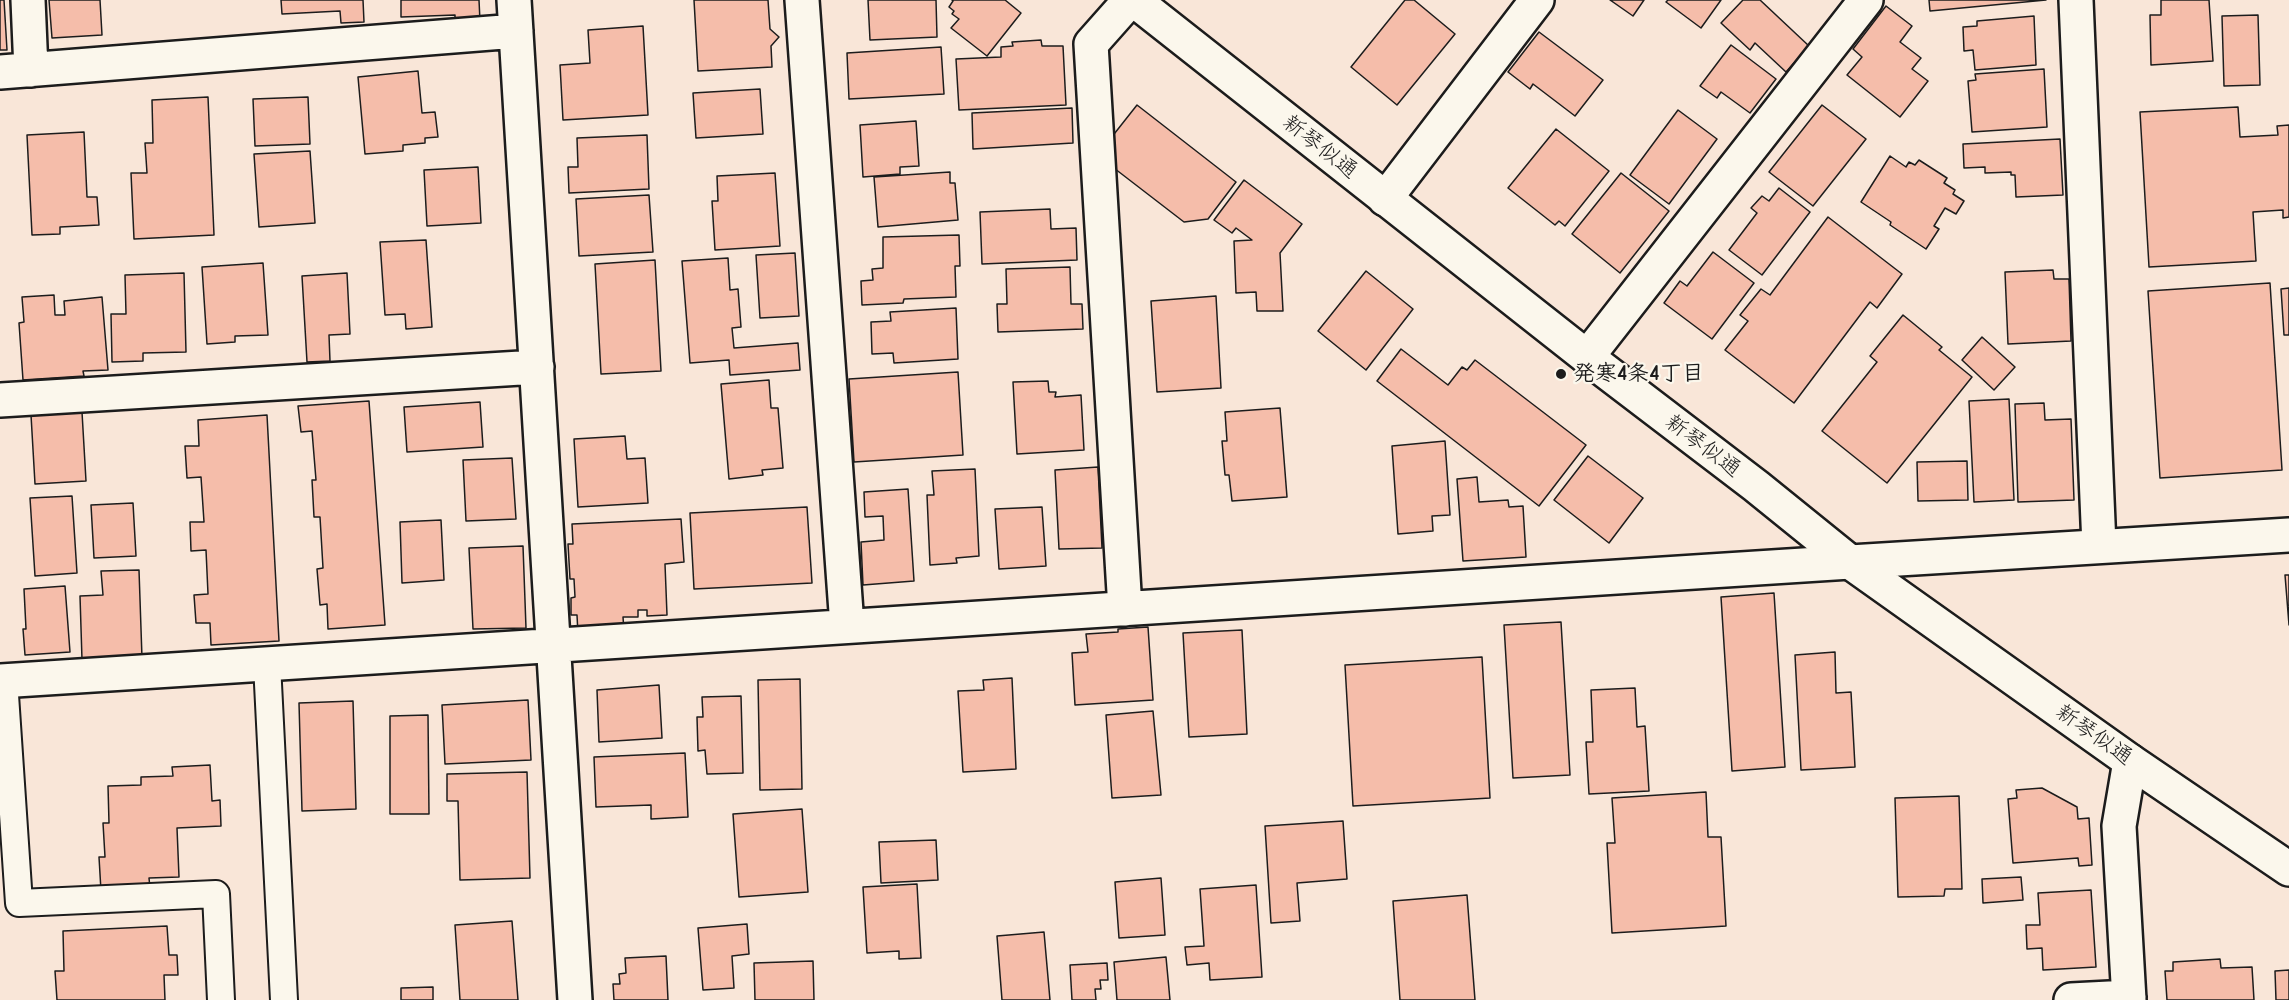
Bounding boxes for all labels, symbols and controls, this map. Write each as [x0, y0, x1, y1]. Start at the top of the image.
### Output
street label: 新琴似通 [1277, 110, 1363, 184]
place label: 発寒4条4丁目 [1573, 361, 1704, 387]
marker: 発寒4条4丁目 [1554, 367, 1568, 381]
street label: 新琴似通 [1660, 409, 1746, 483]
street label: 新琴似通 [2050, 699, 2138, 771]

